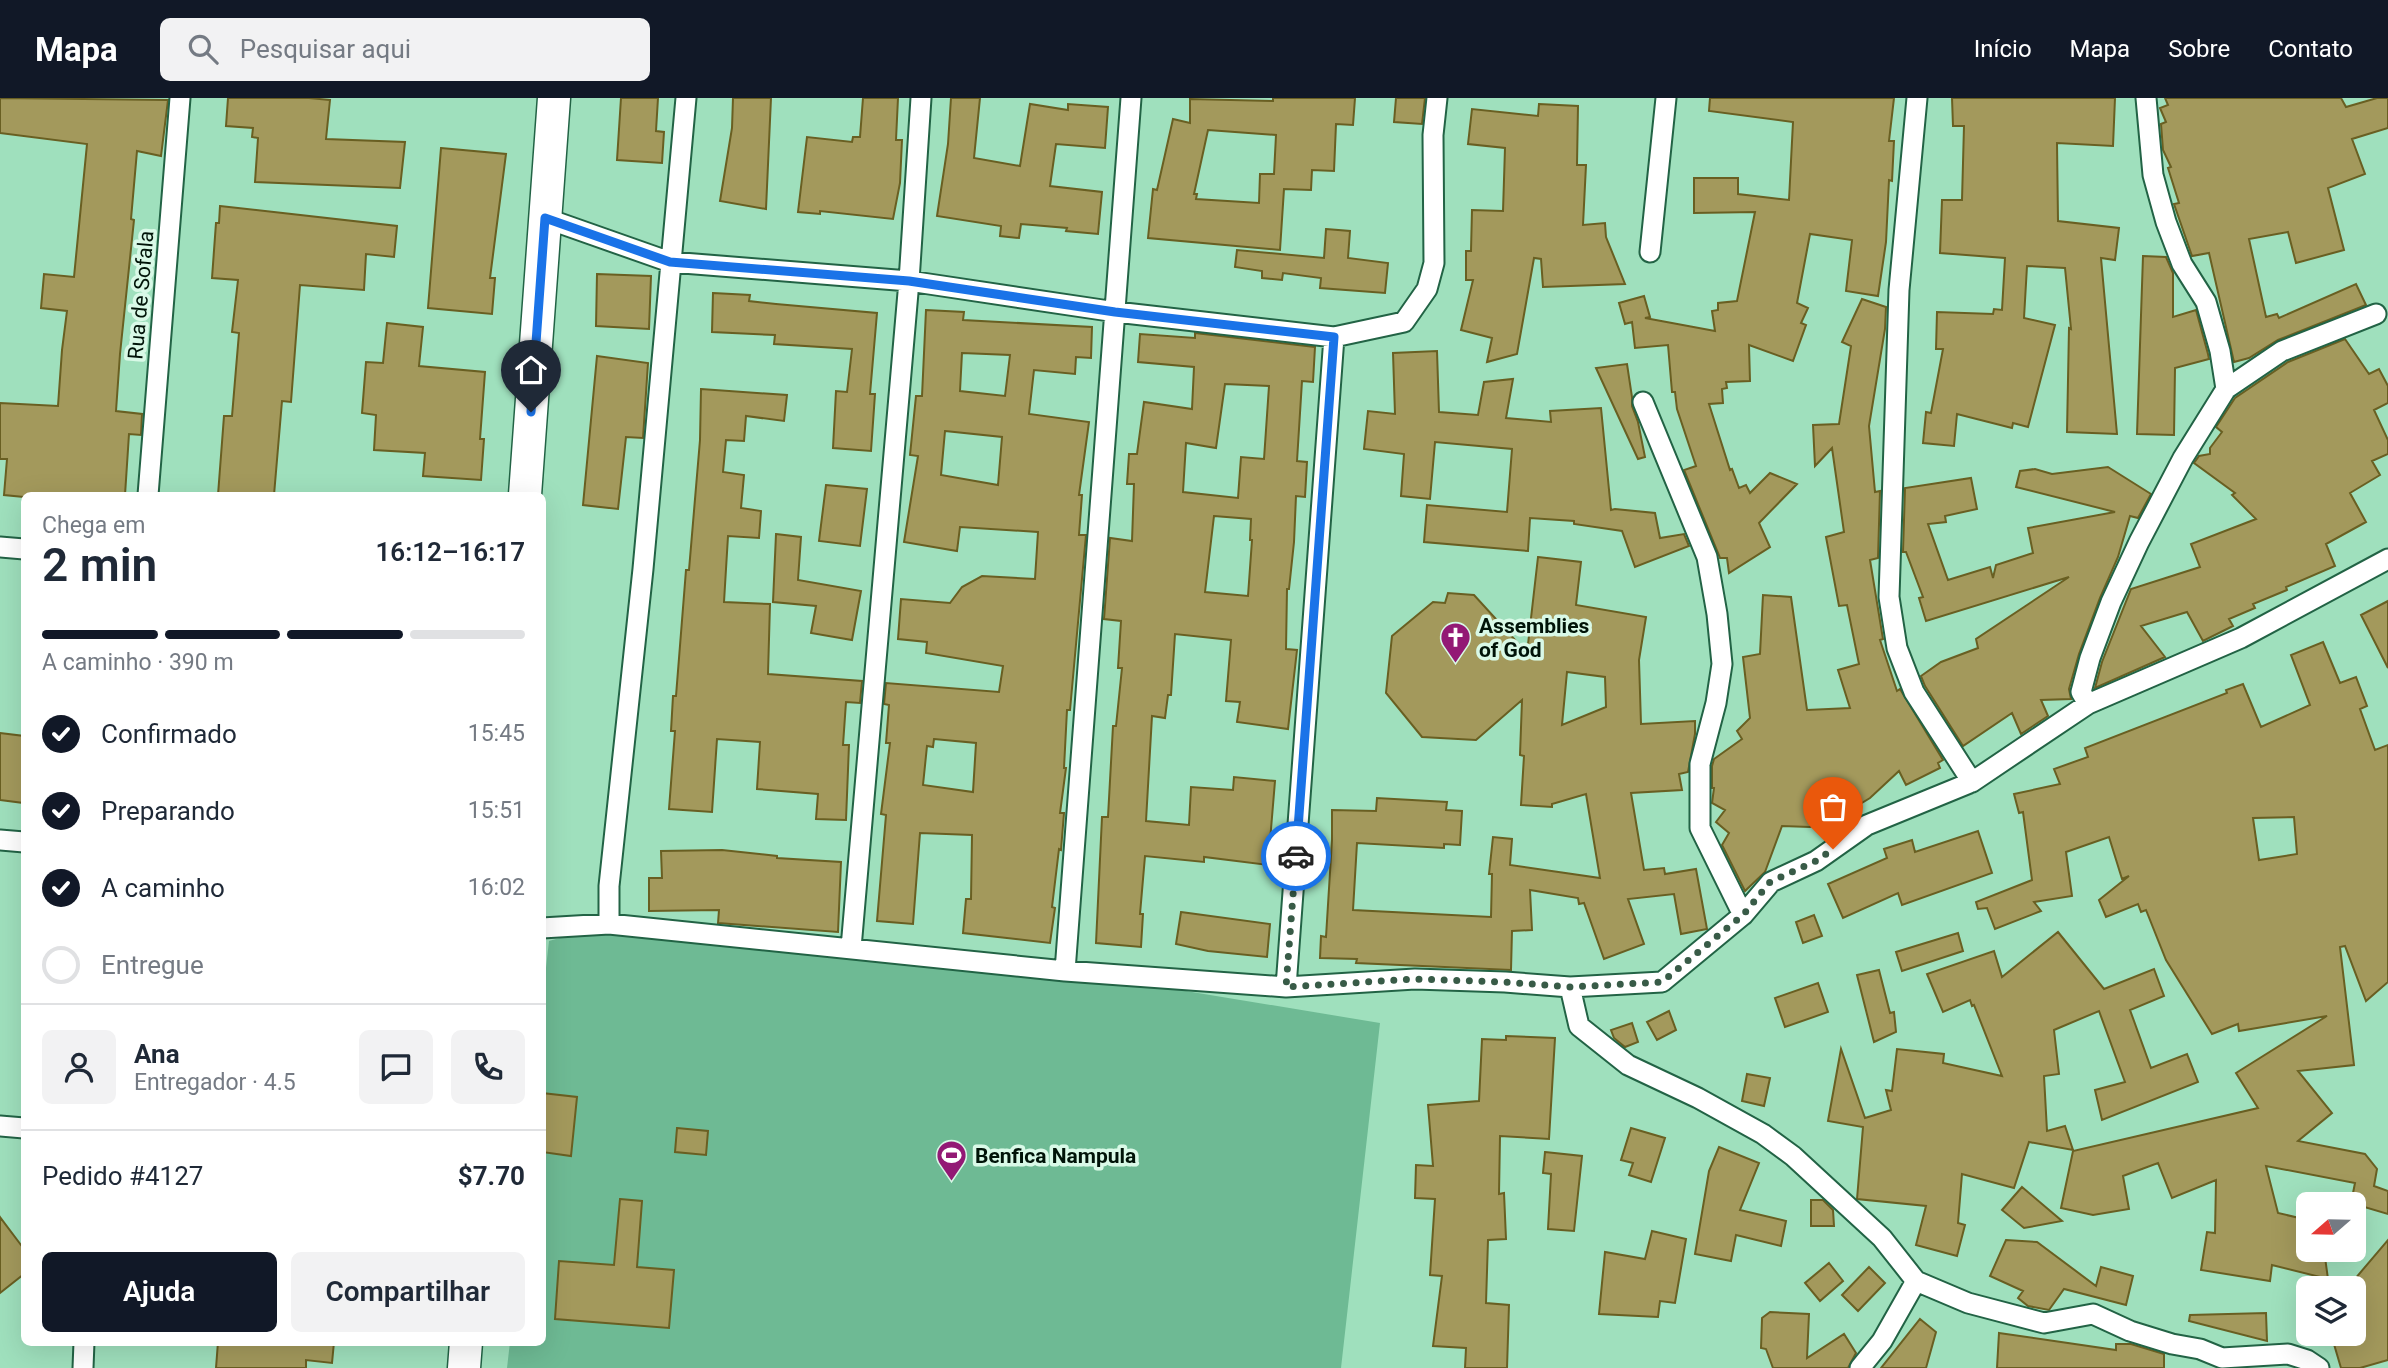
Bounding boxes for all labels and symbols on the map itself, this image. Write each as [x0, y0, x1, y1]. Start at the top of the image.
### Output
street label: Rua de Sofala [123, 230, 159, 360]
pin [501, 340, 561, 412]
place label: Assemblies of God [1479, 614, 1589, 662]
church icon: Assemblies of God [1439, 621, 1473, 665]
pin [1803, 777, 1863, 849]
courier [1261, 821, 1331, 891]
sports icon: Benfica Nampula [935, 1139, 969, 1183]
place label: Benfica Nampula [975, 1144, 1136, 1168]
north arrow [2296, 1192, 2366, 1262]

